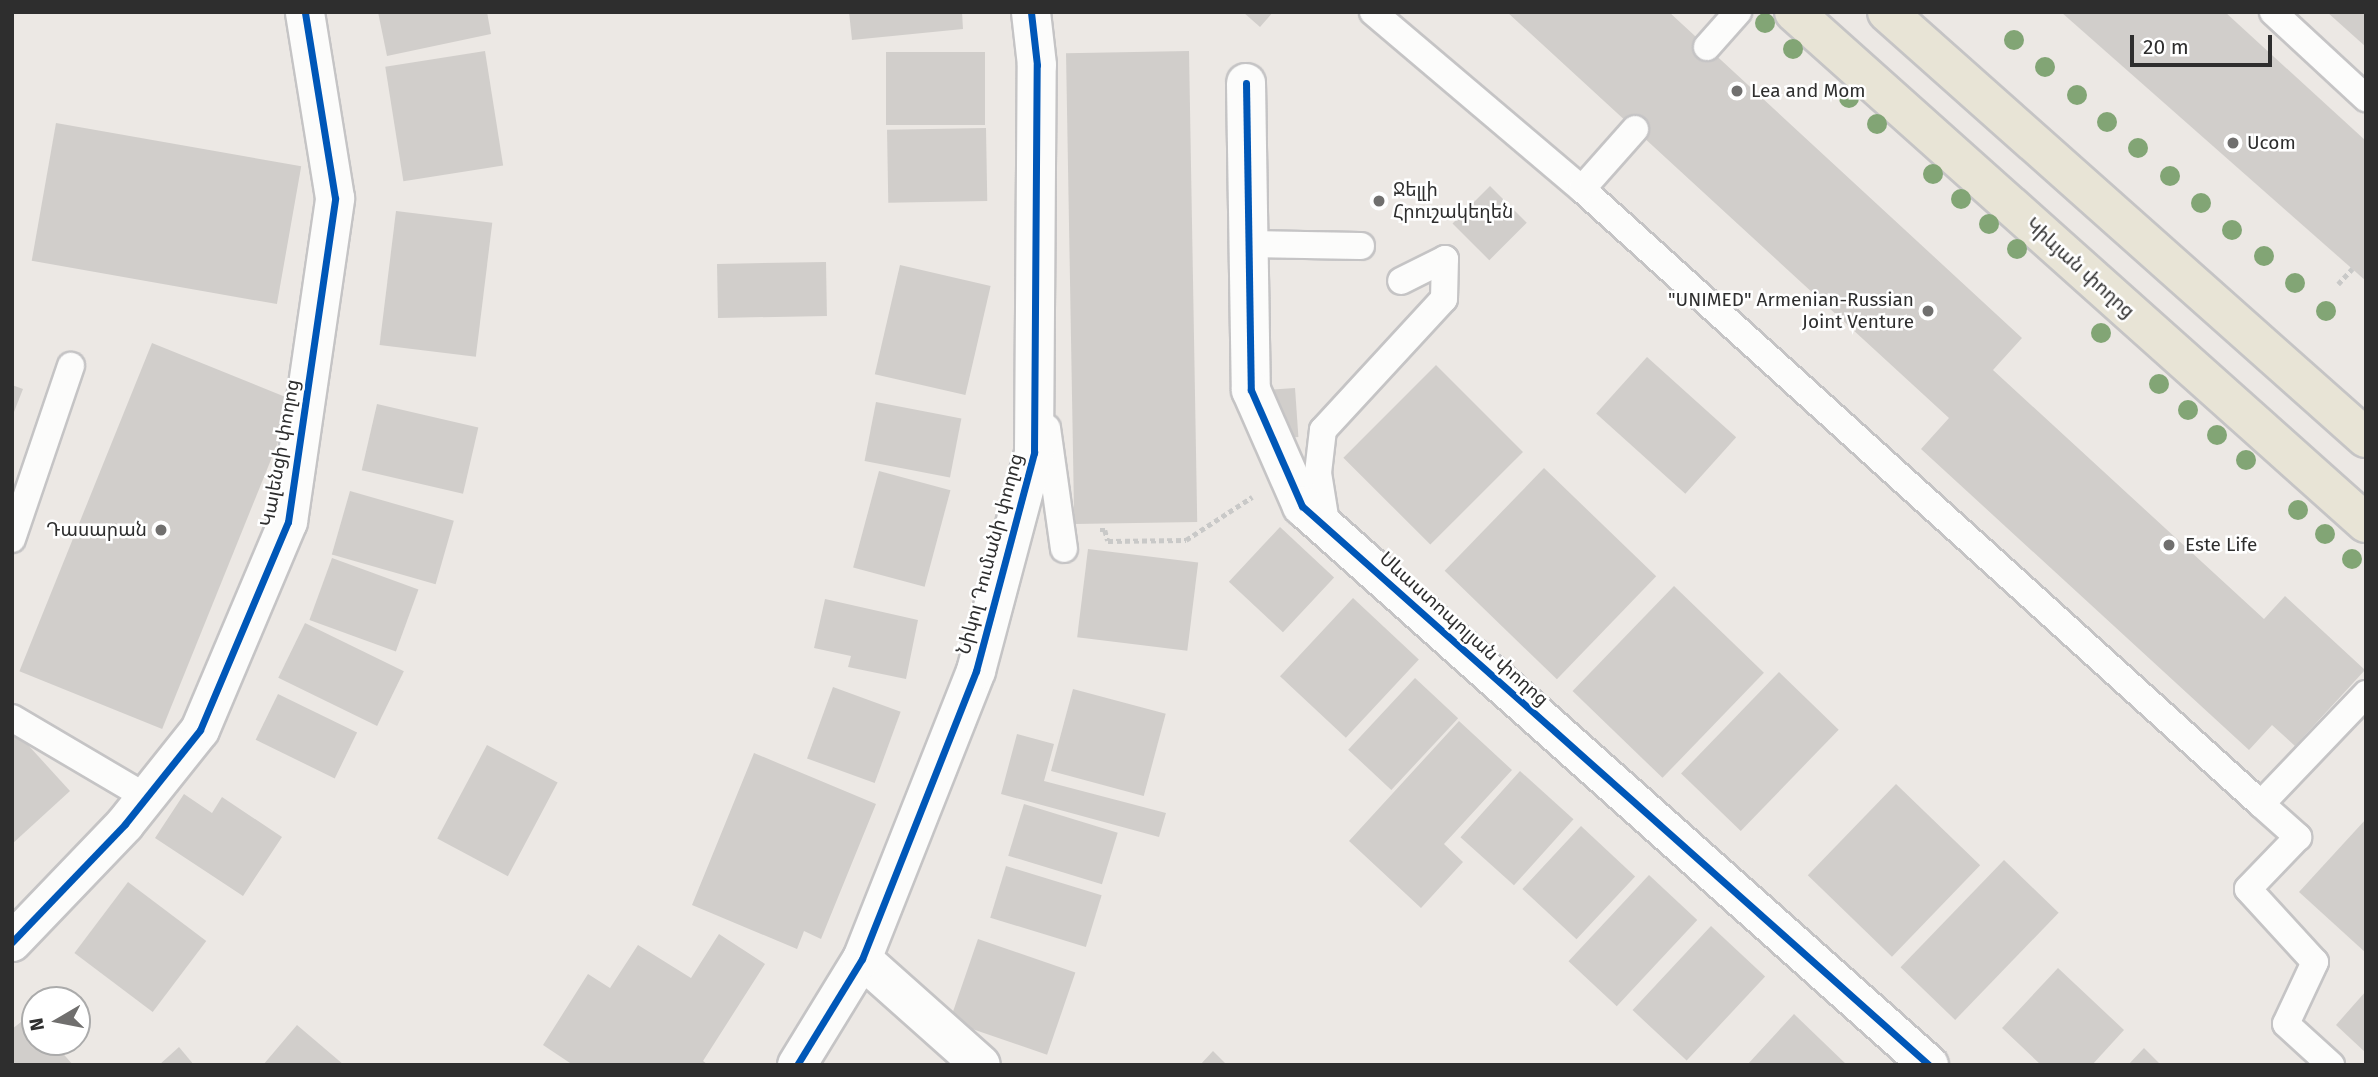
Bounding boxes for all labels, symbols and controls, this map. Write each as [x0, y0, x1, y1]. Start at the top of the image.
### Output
scale bar [2133, 21, 2275, 65]
text: 20 m [2143, 34, 2189, 60]
place label: Lea and Mom [1751, 80, 1866, 102]
marker: Lea and Mom [1729, 83, 1745, 99]
place label: Ucom [2247, 132, 2296, 154]
marker: Ucom [2225, 135, 2241, 151]
place label: Ջելլի Հրուշակեղեն [1393, 179, 1513, 223]
marker: Ջելլի Հրուշակեղեն [1371, 193, 1387, 209]
street label: Կիևյան փողոց [2021, 213, 2139, 323]
place label: "UNIMED" Armenian-Russian Joint Venture [1668, 289, 1914, 333]
marker: "UNIMED" Armenian-Russian Joint Venture [1920, 303, 1936, 319]
street label: Կալենցի փողոց [256, 378, 304, 528]
street label: Նիկոլ Դումանի փողոց [952, 451, 1028, 657]
place label: Դասարան [46, 519, 147, 541]
marker: Դասարան [153, 522, 169, 538]
place label: Este Life [2185, 534, 2257, 556]
marker: Este Life [2159, 535, 2179, 555]
street label: Սևաստոպոլյան փողոց [1375, 547, 1553, 711]
north arrow [21, 986, 91, 1056]
text: N [24, 1016, 49, 1033]

